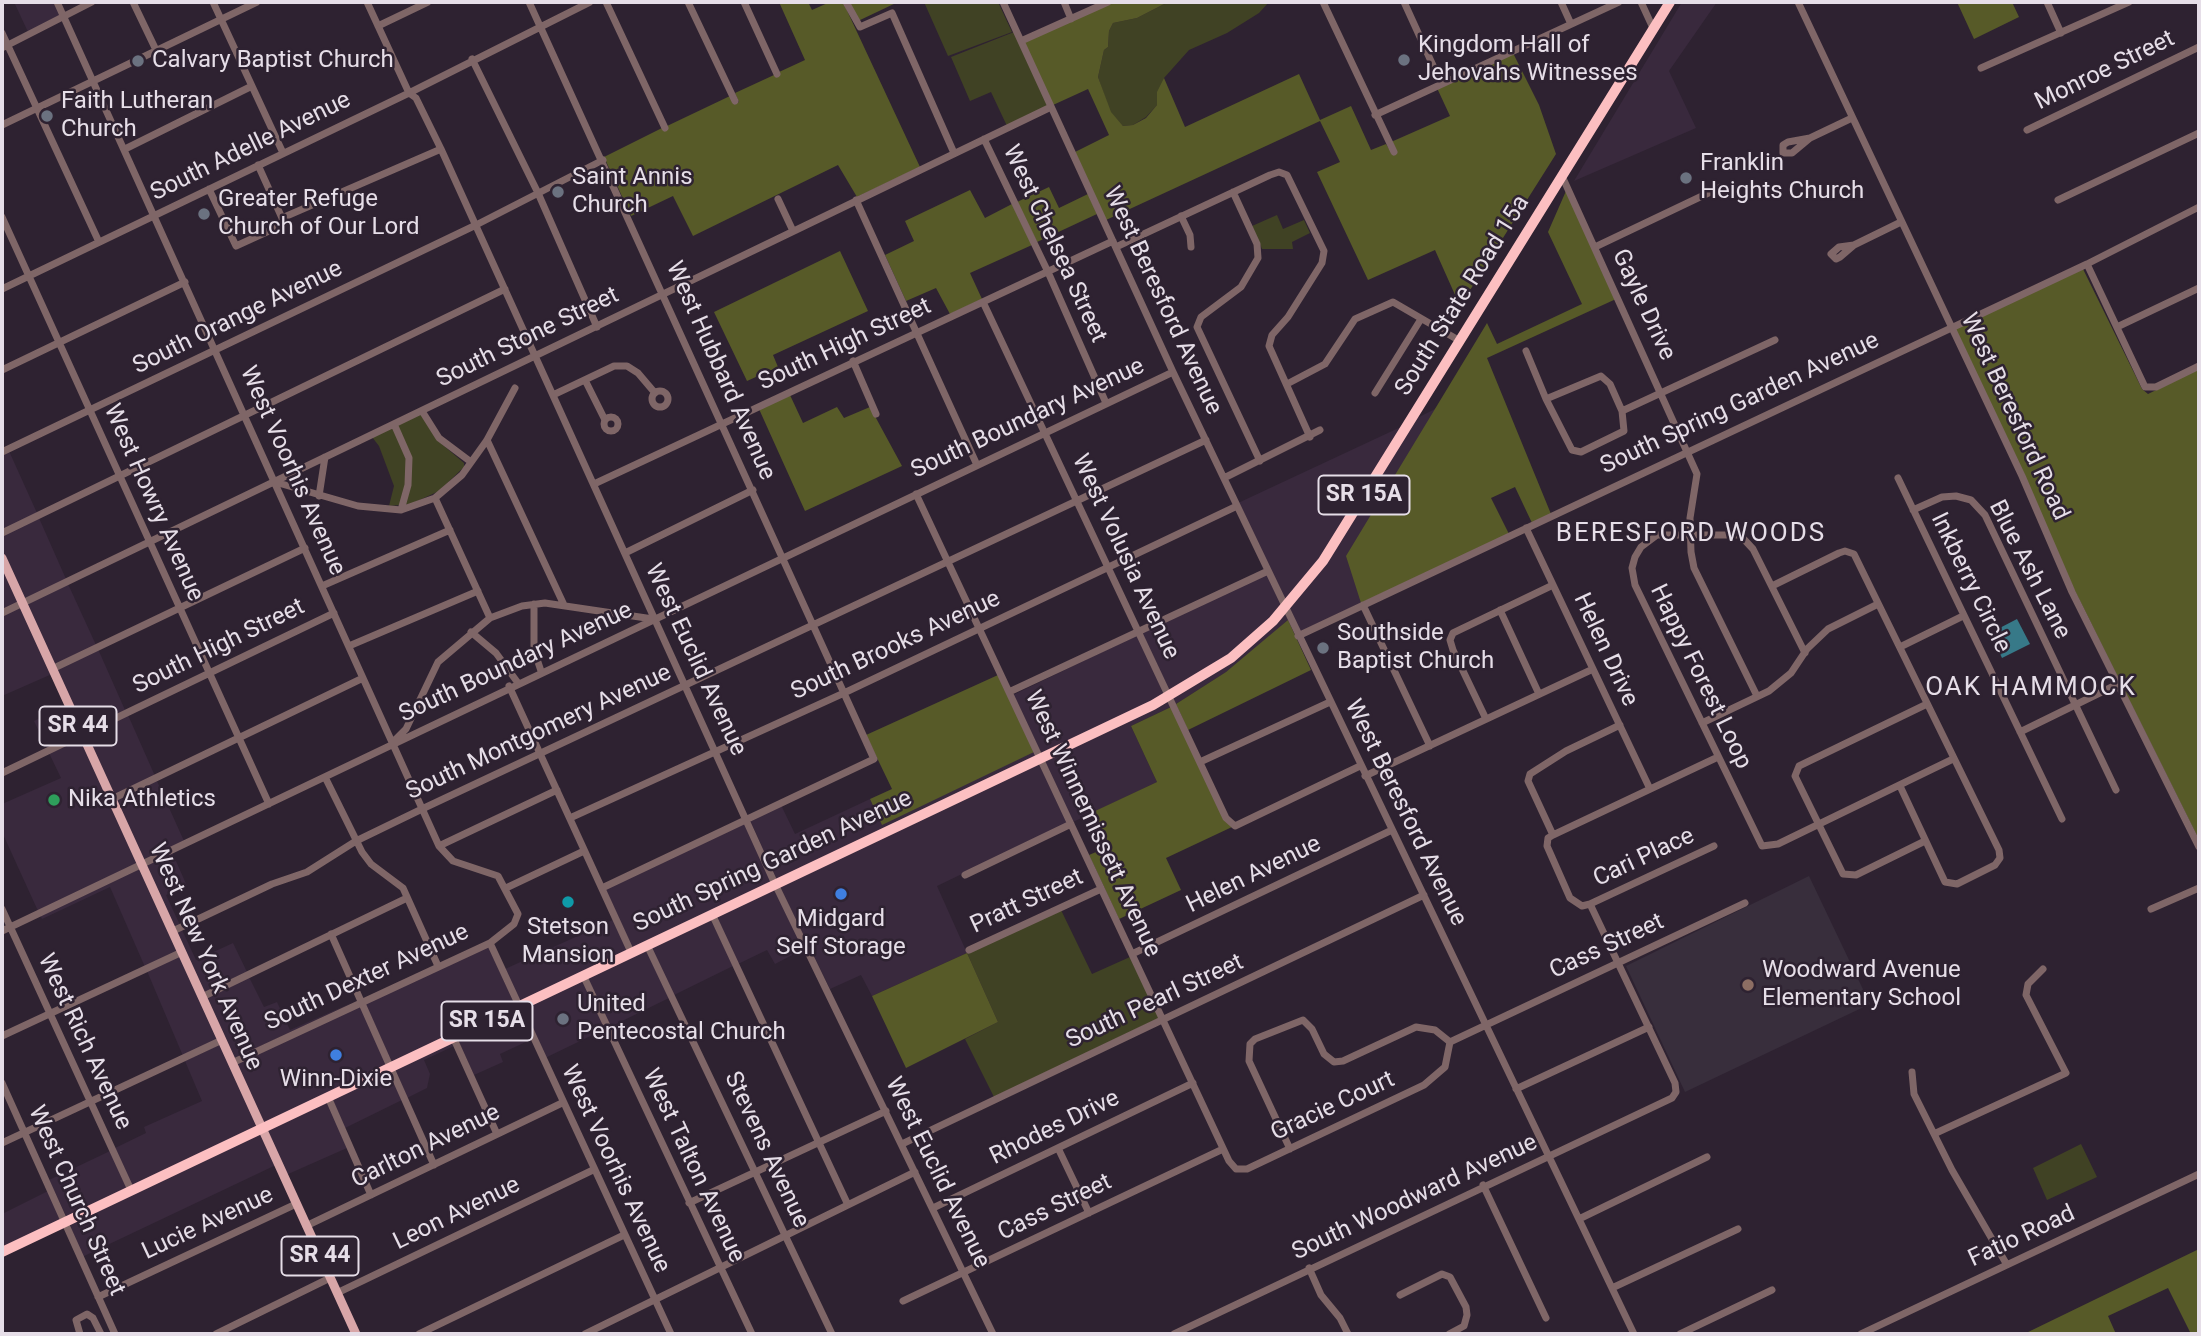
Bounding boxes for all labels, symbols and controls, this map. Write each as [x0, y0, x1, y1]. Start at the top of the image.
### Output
street label: Monroe Street [2031, 25, 2179, 117]
place label: Kingdom Hall of Jehovahs Witnesses [1418, 32, 1638, 88]
place label: Calvary Baptist Church [152, 47, 394, 75]
marker: Kingdom Hall of Jehovahs Witnesses [1396, 52, 1412, 68]
marker: Calvary Baptist Church [130, 53, 146, 69]
street label: South Adelle Avenue [146, 86, 356, 208]
place label: Faith Lutheran Church [61, 88, 213, 144]
marker: Faith Lutheran Church [39, 108, 55, 124]
street label: West Chelsea Street [996, 141, 1112, 347]
place label: Franklin Heights Church [1700, 150, 1864, 206]
place label: Saint Annis Church [572, 164, 693, 220]
marker: Franklin Heights Church [1678, 170, 1694, 186]
street label: West Beresford Avenue [1096, 182, 1228, 420]
marker: Saint Annis Church [550, 184, 566, 200]
place label: Greater Refuge Church of Our Lord [218, 186, 420, 242]
street label: South State Road 15a [1390, 190, 1536, 402]
marker: Greater Refuge Church of Our Lord [196, 206, 212, 222]
street label: Gayle Drive [1605, 245, 1681, 365]
street label: South Orange Avenue [129, 255, 347, 381]
street label: West Hubbard Avenue [659, 257, 781, 485]
street label: South Stone Street [432, 281, 624, 395]
street label: South High Street [754, 292, 936, 398]
street label: West Beresford Road [1953, 309, 2075, 525]
street label: South Spring Garden Avenue [1596, 327, 1884, 481]
street label: South Boundary Avenue [907, 352, 1149, 486]
street label: West Voorhis Avenue [233, 362, 351, 580]
street label: West Howry Avenue [97, 400, 209, 606]
street label: West Volusia Avenue [1065, 450, 1185, 664]
road number: SR 15A [1318, 475, 1410, 514]
street label: Blue Ash Lane [1982, 496, 2076, 644]
street label: Inkberry Circle [1924, 508, 2016, 658]
district label: BERESFORD WOODS [1558, 518, 1824, 550]
street label: West Euclid Avenue [638, 559, 752, 761]
street label: Happy Forest Loop [1643, 580, 1757, 774]
street label: South Brooks Avenue [787, 585, 1005, 707]
street label: Helen Drive [1566, 589, 1644, 711]
street label: South High Street [129, 593, 309, 701]
street label: South Boundary Avenue [395, 596, 637, 730]
place label: Southside Baptist Church [1337, 620, 1494, 676]
marker: Southside Baptist Church [1315, 640, 1331, 656]
street label: South Montgomery Avenue [402, 659, 676, 807]
district label: OAK HAMMOCK [1927, 672, 2135, 704]
street label: West Winnemissett Avenue [1018, 686, 1166, 962]
street label: West Beresford Avenue [1338, 695, 1472, 931]
road number: SR 44 [40, 706, 116, 746]
street label: South Spring Garden Avenue [629, 785, 917, 939]
place label: Nika Athletics [68, 786, 216, 814]
marker: Nika Athletics [46, 792, 62, 808]
street label: Cari Place [1589, 822, 1699, 894]
street label: Helen Avenue [1182, 830, 1326, 920]
street label: West New York Avenue [142, 839, 268, 1075]
street label: Pratt Street [966, 863, 1088, 941]
marker: Midgard Self Storage [833, 886, 849, 902]
marker: Stetson Mansion [560, 894, 576, 910]
place label: Midgard Self Storage [776, 906, 906, 962]
street label: Cass Street [1545, 908, 1669, 986]
place label: Stetson Mansion [522, 914, 614, 970]
street label: South Dexter Avenue [260, 918, 474, 1038]
street label: South Pearl Street [1062, 948, 1248, 1056]
street label: West Rich Avenue [31, 950, 137, 1134]
place label: Woodward Avenue Elementary School [1762, 957, 1961, 1013]
marker: Woodward Avenue Elementary School [1740, 977, 1756, 993]
place label: United Pentecostal Church [577, 991, 786, 1047]
road number: SR 15A [442, 1002, 532, 1040]
marker: United Pentecostal Church [555, 1011, 571, 1027]
marker: Winn-Dixie [328, 1047, 344, 1063]
street label: West Voorhis Avenue [554, 1061, 676, 1277]
street label: West Talton Avenue [635, 1064, 751, 1268]
place label: Winn-Dixie [280, 1066, 392, 1094]
street label: Gracie Court [1267, 1066, 1399, 1148]
street label: Stevens Avenue [717, 1067, 815, 1233]
street label: West Euclid Avenue [878, 1073, 996, 1273]
street label: Rhodes Drive [986, 1084, 1124, 1172]
street label: Carlton Avenue [347, 1099, 505, 1195]
street label: West Church Street [21, 1102, 131, 1300]
street label: South Woodward Avenue [1288, 1129, 1542, 1267]
street label: Cass Street [994, 1168, 1116, 1248]
street label: Leon Avenue [389, 1171, 525, 1257]
street label: Lucie Avenue [138, 1181, 278, 1267]
street label: Fatio Road [1964, 1200, 2080, 1274]
road number: SR 44 [282, 1236, 358, 1275]

